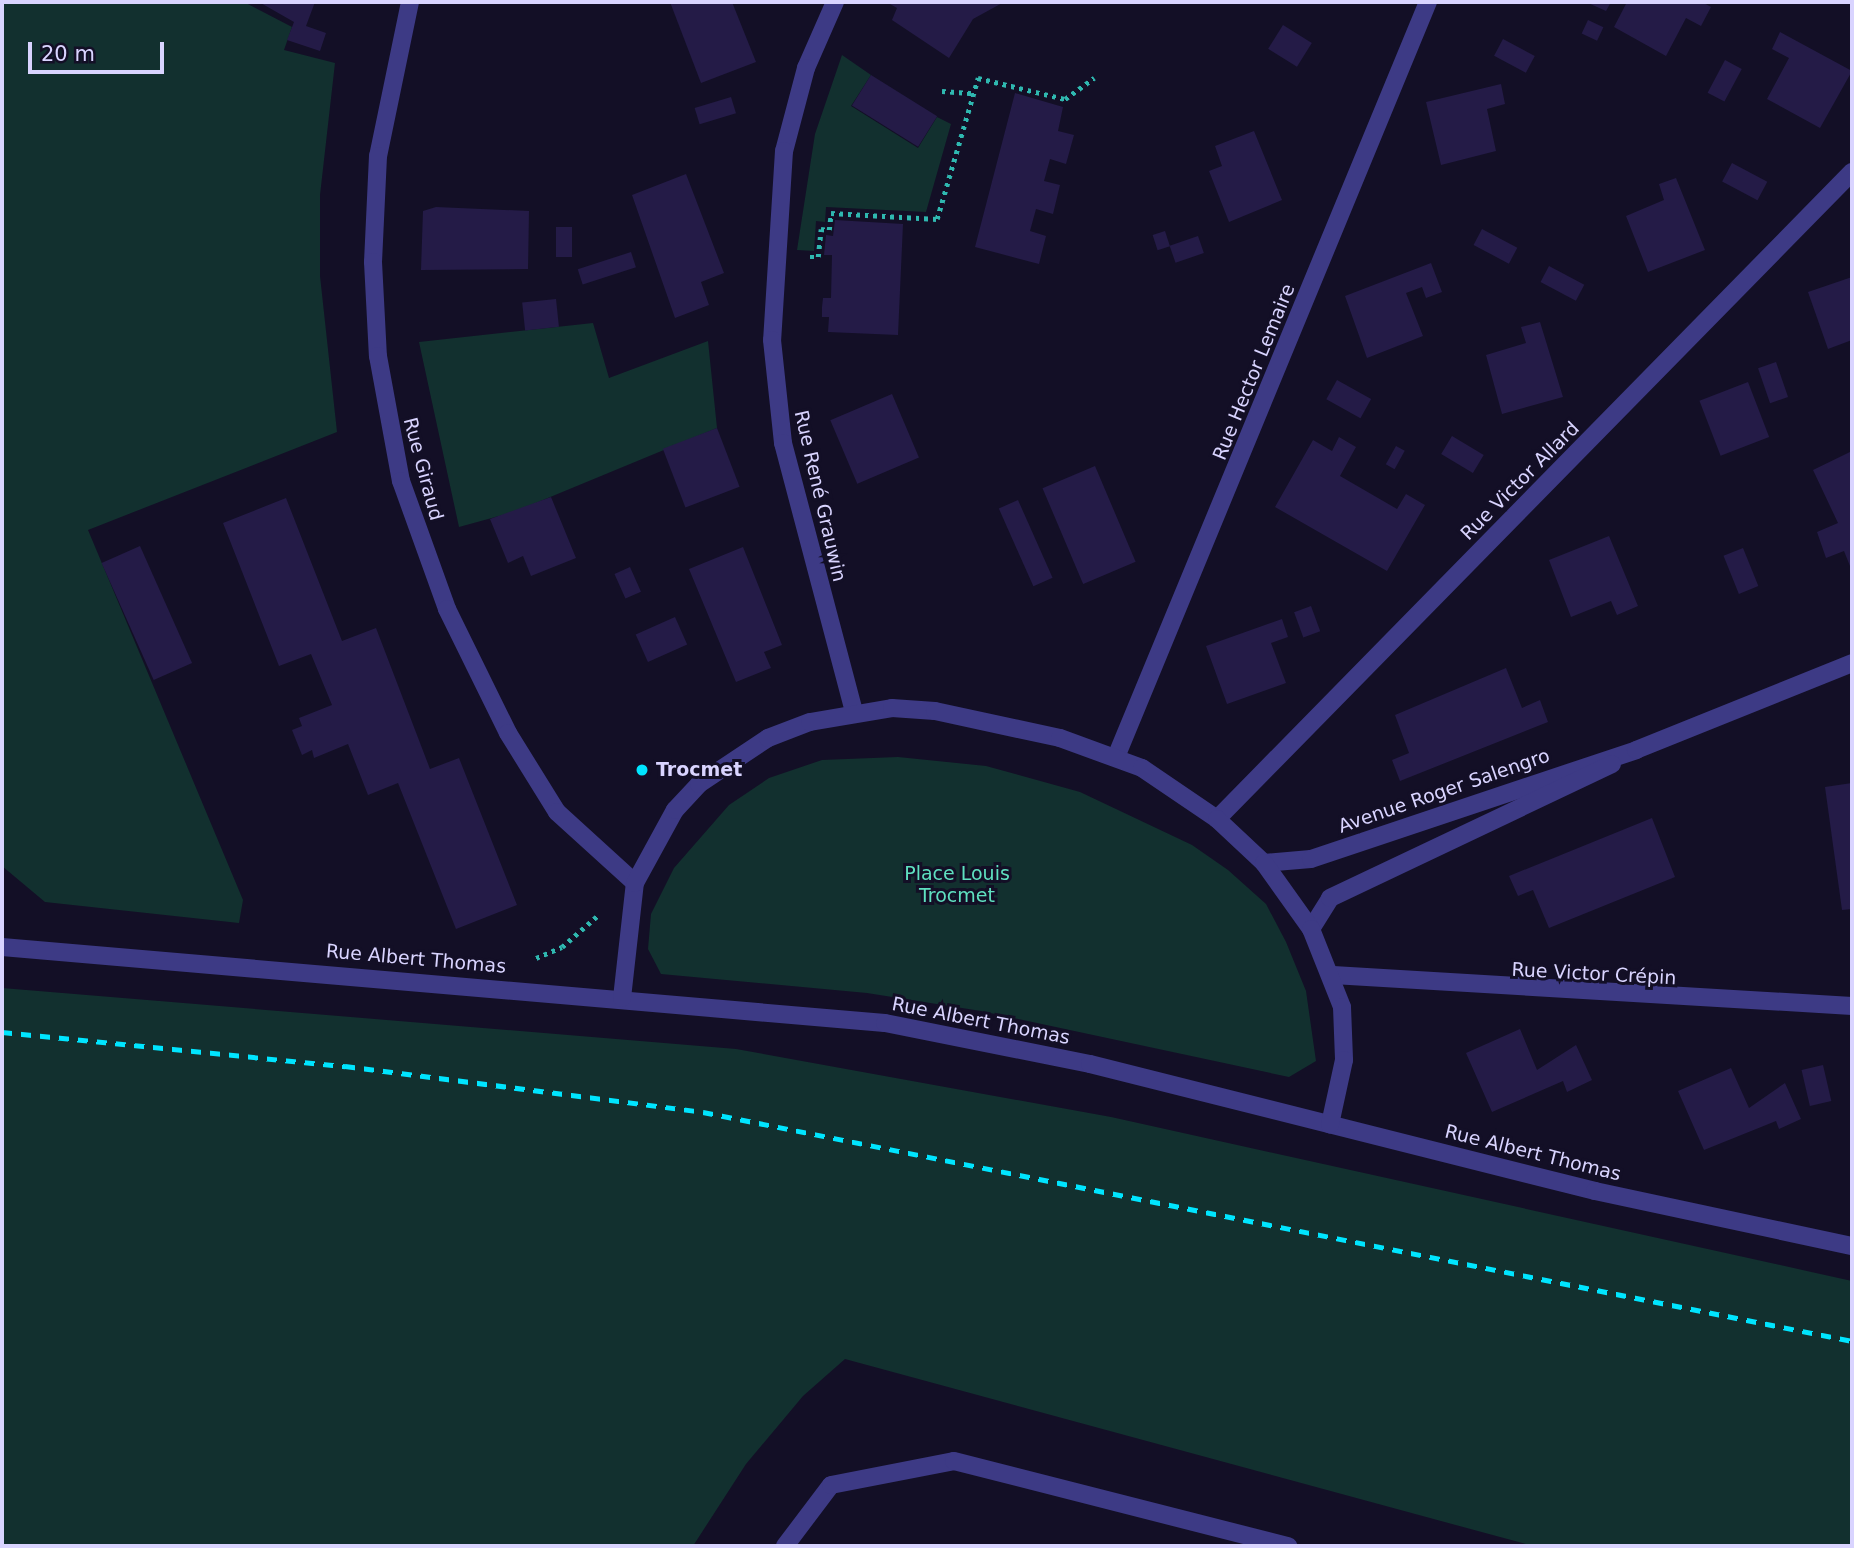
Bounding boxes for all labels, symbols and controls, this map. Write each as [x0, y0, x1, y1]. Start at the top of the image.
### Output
scale bar [32, 28, 168, 72]
text: 20 m [41, 42, 95, 66]
street label: Rue Hector Lemaire [1208, 281, 1300, 463]
street label: Rue René Grauwin [789, 408, 851, 584]
street label: Rue Giraud [398, 415, 448, 523]
street label: Rue Victor Allard [1456, 417, 1584, 545]
street label: Avenue Roger Salengro [1335, 744, 1553, 838]
place label: Trocmet [656, 759, 742, 781]
marker: Trocmet [634, 762, 650, 778]
park label: Place Louis Trocmet [904, 863, 1010, 907]
street label: Rue Albert Thomas [325, 940, 507, 978]
street label: Rue Victor Crépin [1511, 958, 1677, 990]
street label: Rue Albert Thomas [890, 993, 1072, 1049]
street label: Rue Albert Thomas [1443, 1120, 1623, 1186]

